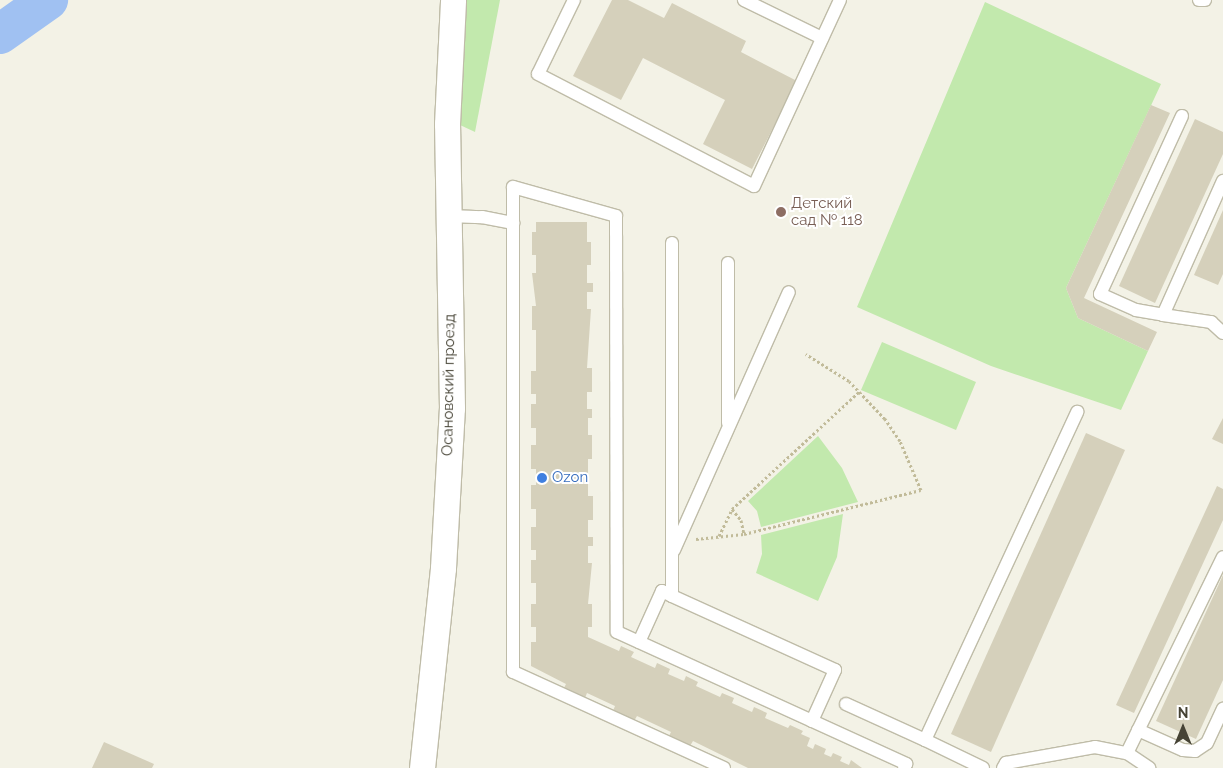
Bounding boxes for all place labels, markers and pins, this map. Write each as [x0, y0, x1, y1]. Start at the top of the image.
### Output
place label: Детский сад № 118 [791, 194, 863, 229]
marker: Детский сад № 118 [775, 206, 787, 218]
place label: Ozon [552, 469, 588, 487]
marker: Ozon [536, 472, 548, 484]

